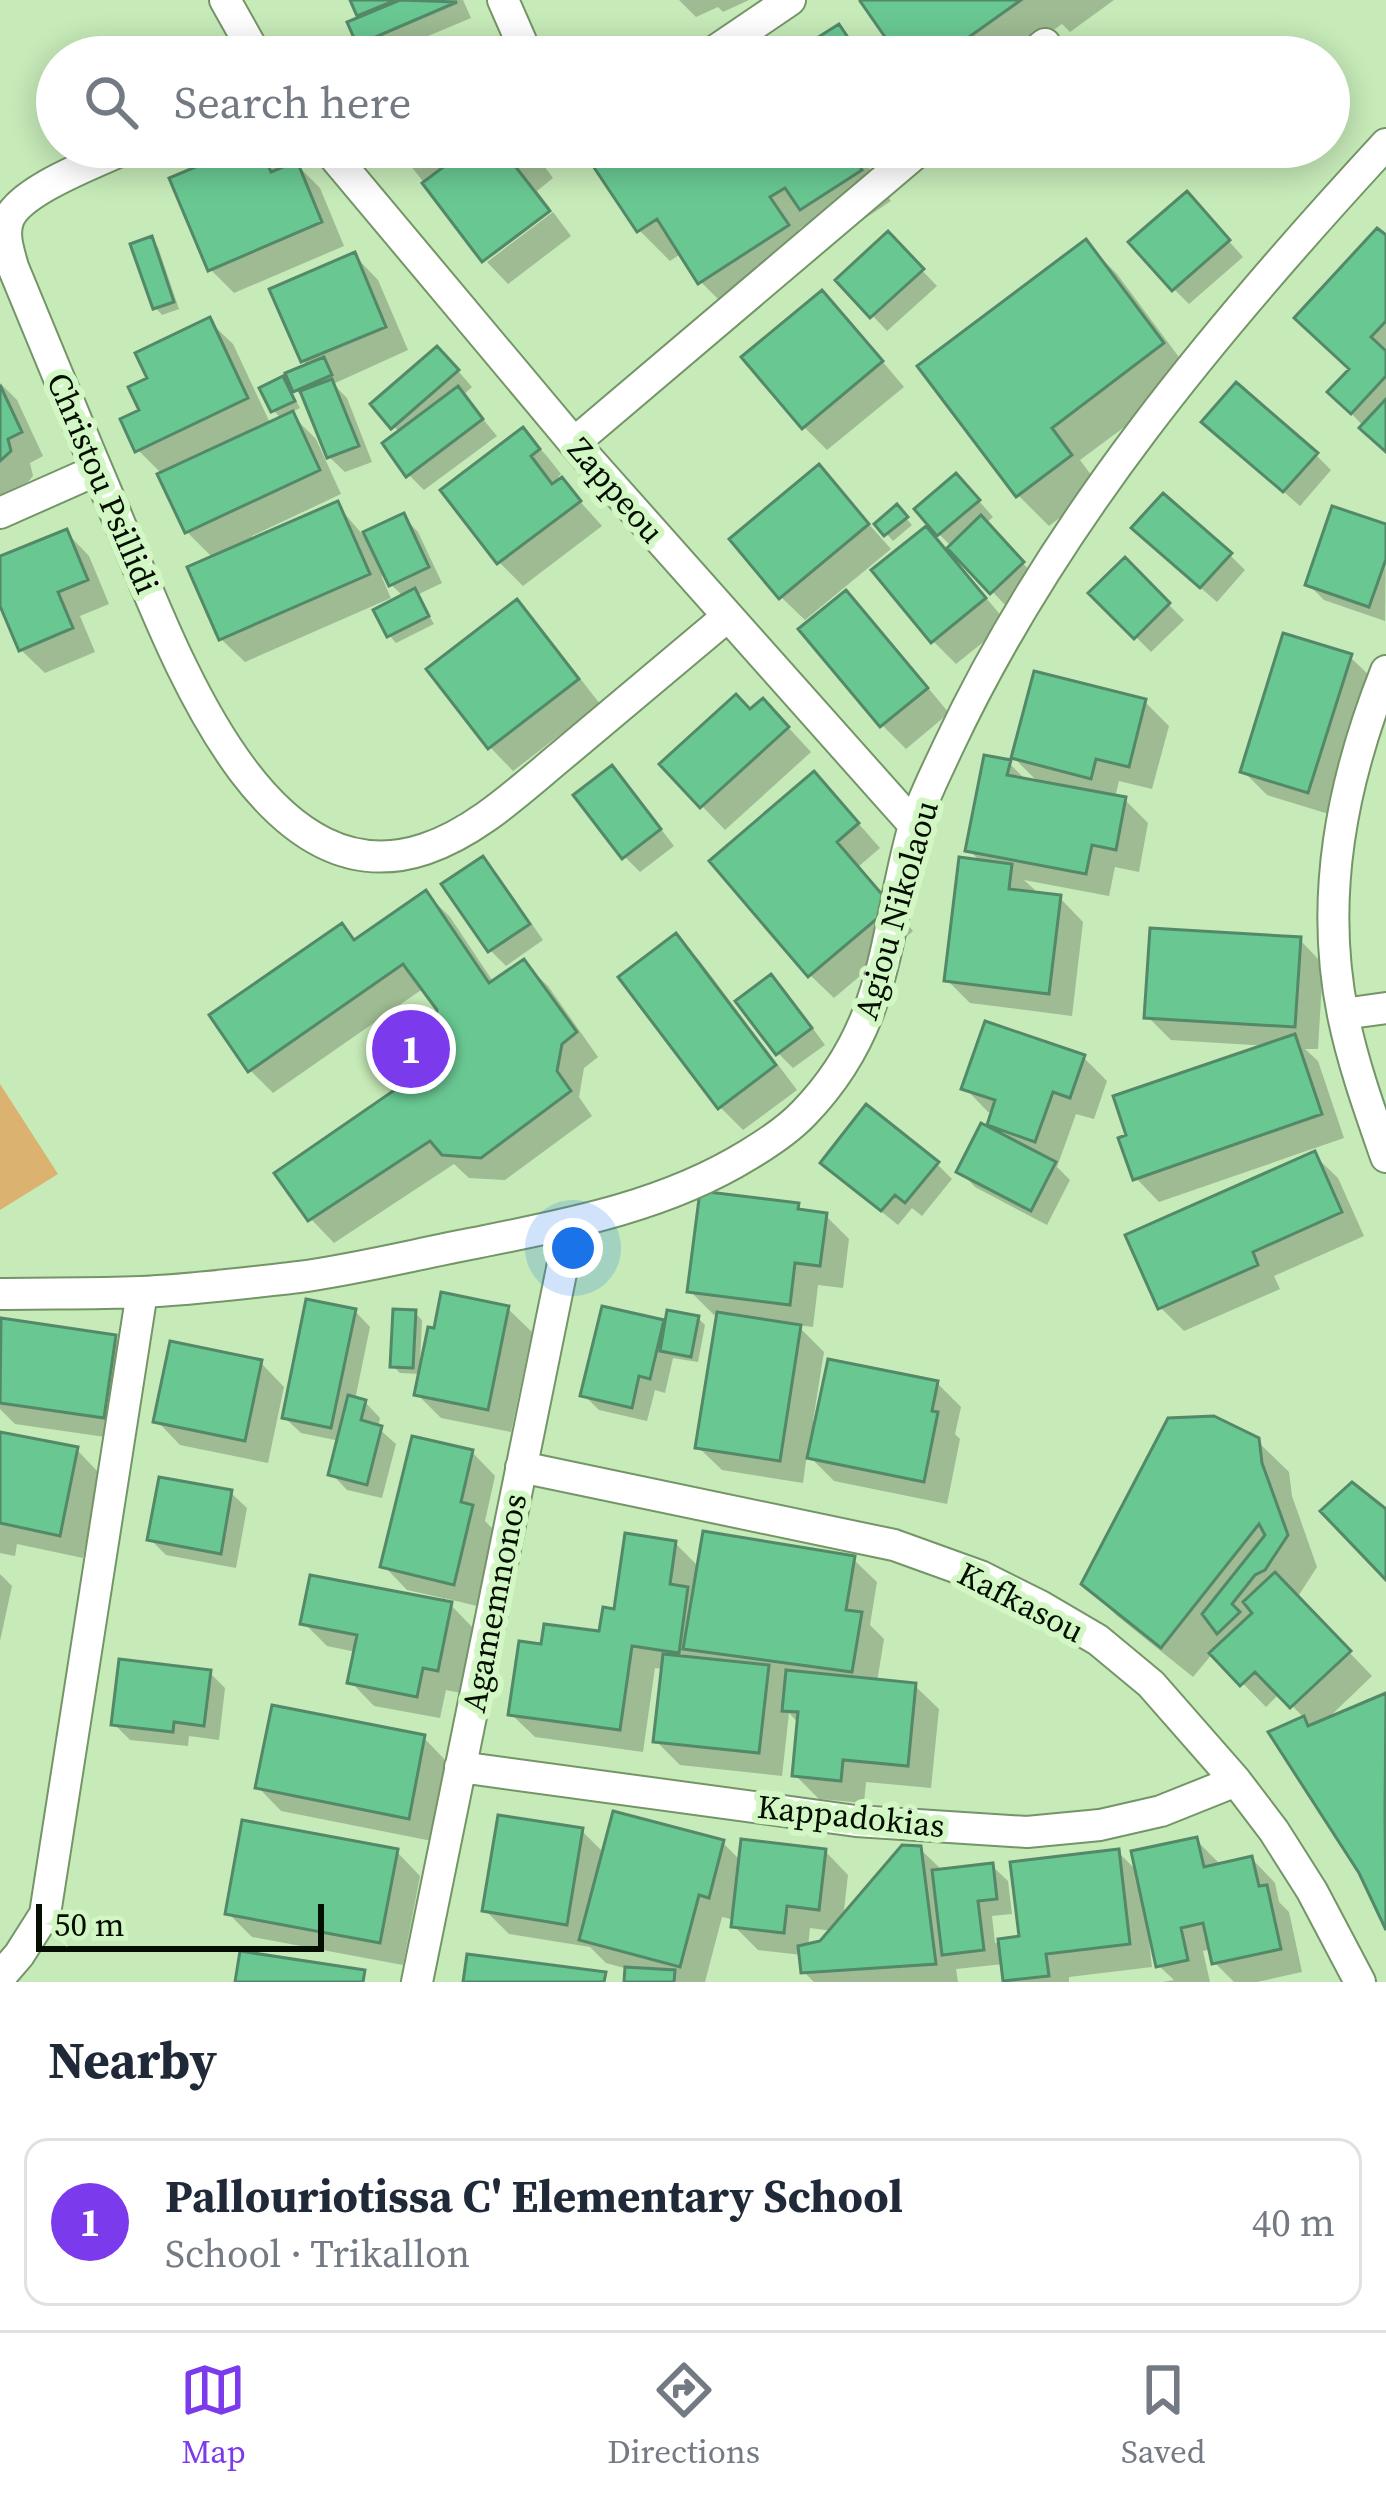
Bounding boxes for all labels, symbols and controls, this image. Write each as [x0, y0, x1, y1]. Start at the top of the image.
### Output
search box [36, 36, 1350, 168]
icon: search [78, 69, 144, 135]
text: Search here [174, 71, 411, 133]
street label: Christou Psillidi [36, 366, 170, 600]
street label: Zappeou [558, 428, 674, 552]
street label: Agiou Nikolaou [843, 795, 949, 1025]
pin: 1 [372, 1004, 450, 1094]
your location [543, 1218, 603, 1278]
street label: Agamemnonos [451, 1490, 537, 1716]
street label: Kafkasou [950, 1551, 1092, 1653]
street label: Kappadokias [755, 1784, 947, 1848]
scale bar [36, 1898, 324, 1951]
text: 50 m [54, 1902, 124, 1947]
text: Nearby [48, 2025, 217, 2095]
text: Pallouriotissa C' Elementary School [165, 2165, 903, 2227]
text: 1 [79, 2196, 101, 2249]
text: 40 m [1252, 2196, 1335, 2249]
text: School · Trikallon [165, 2227, 470, 2280]
tab: Map [180, 2357, 246, 2474]
tab: Directions [607, 2357, 760, 2474]
tab: Saved [1121, 2357, 1206, 2474]

